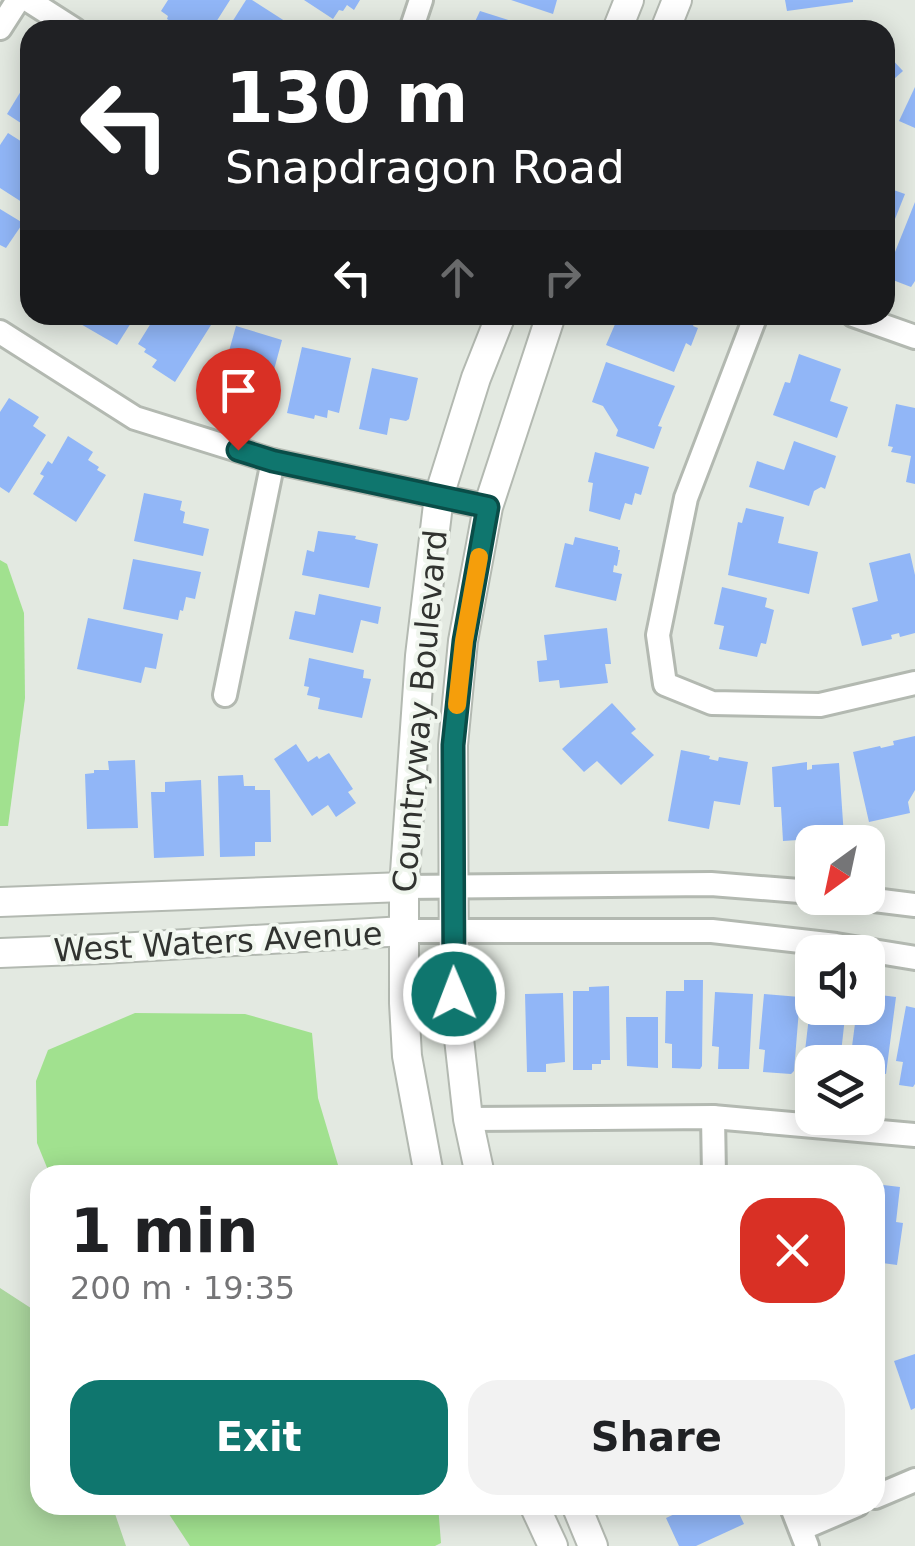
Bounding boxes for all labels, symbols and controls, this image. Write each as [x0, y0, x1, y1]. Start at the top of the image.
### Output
text: 130 m [225, 57, 468, 139]
icon: left [60, 60, 190, 190]
text: Snapdragon Road [225, 141, 625, 194]
icon: left [325, 250, 380, 305]
icon: ahead [430, 250, 485, 305]
icon: right [535, 250, 590, 305]
pin [196, 348, 281, 451]
icon: arrive [211, 363, 266, 418]
street label: Countryway Boulevard [385, 528, 455, 894]
north arrow [795, 825, 885, 915]
map controls [795, 825, 885, 1135]
street label: West Waters Avenue [53, 914, 383, 970]
button: sound [795, 935, 885, 1025]
position arrow [402, 942, 506, 1046]
button: layers [795, 1045, 885, 1135]
text: 1 min [70, 1196, 258, 1266]
button: close [740, 1198, 845, 1303]
text: 200 m · 19:35 [70, 1269, 295, 1307]
button: Exit [70, 1380, 448, 1495]
button: Share [468, 1380, 845, 1495]

